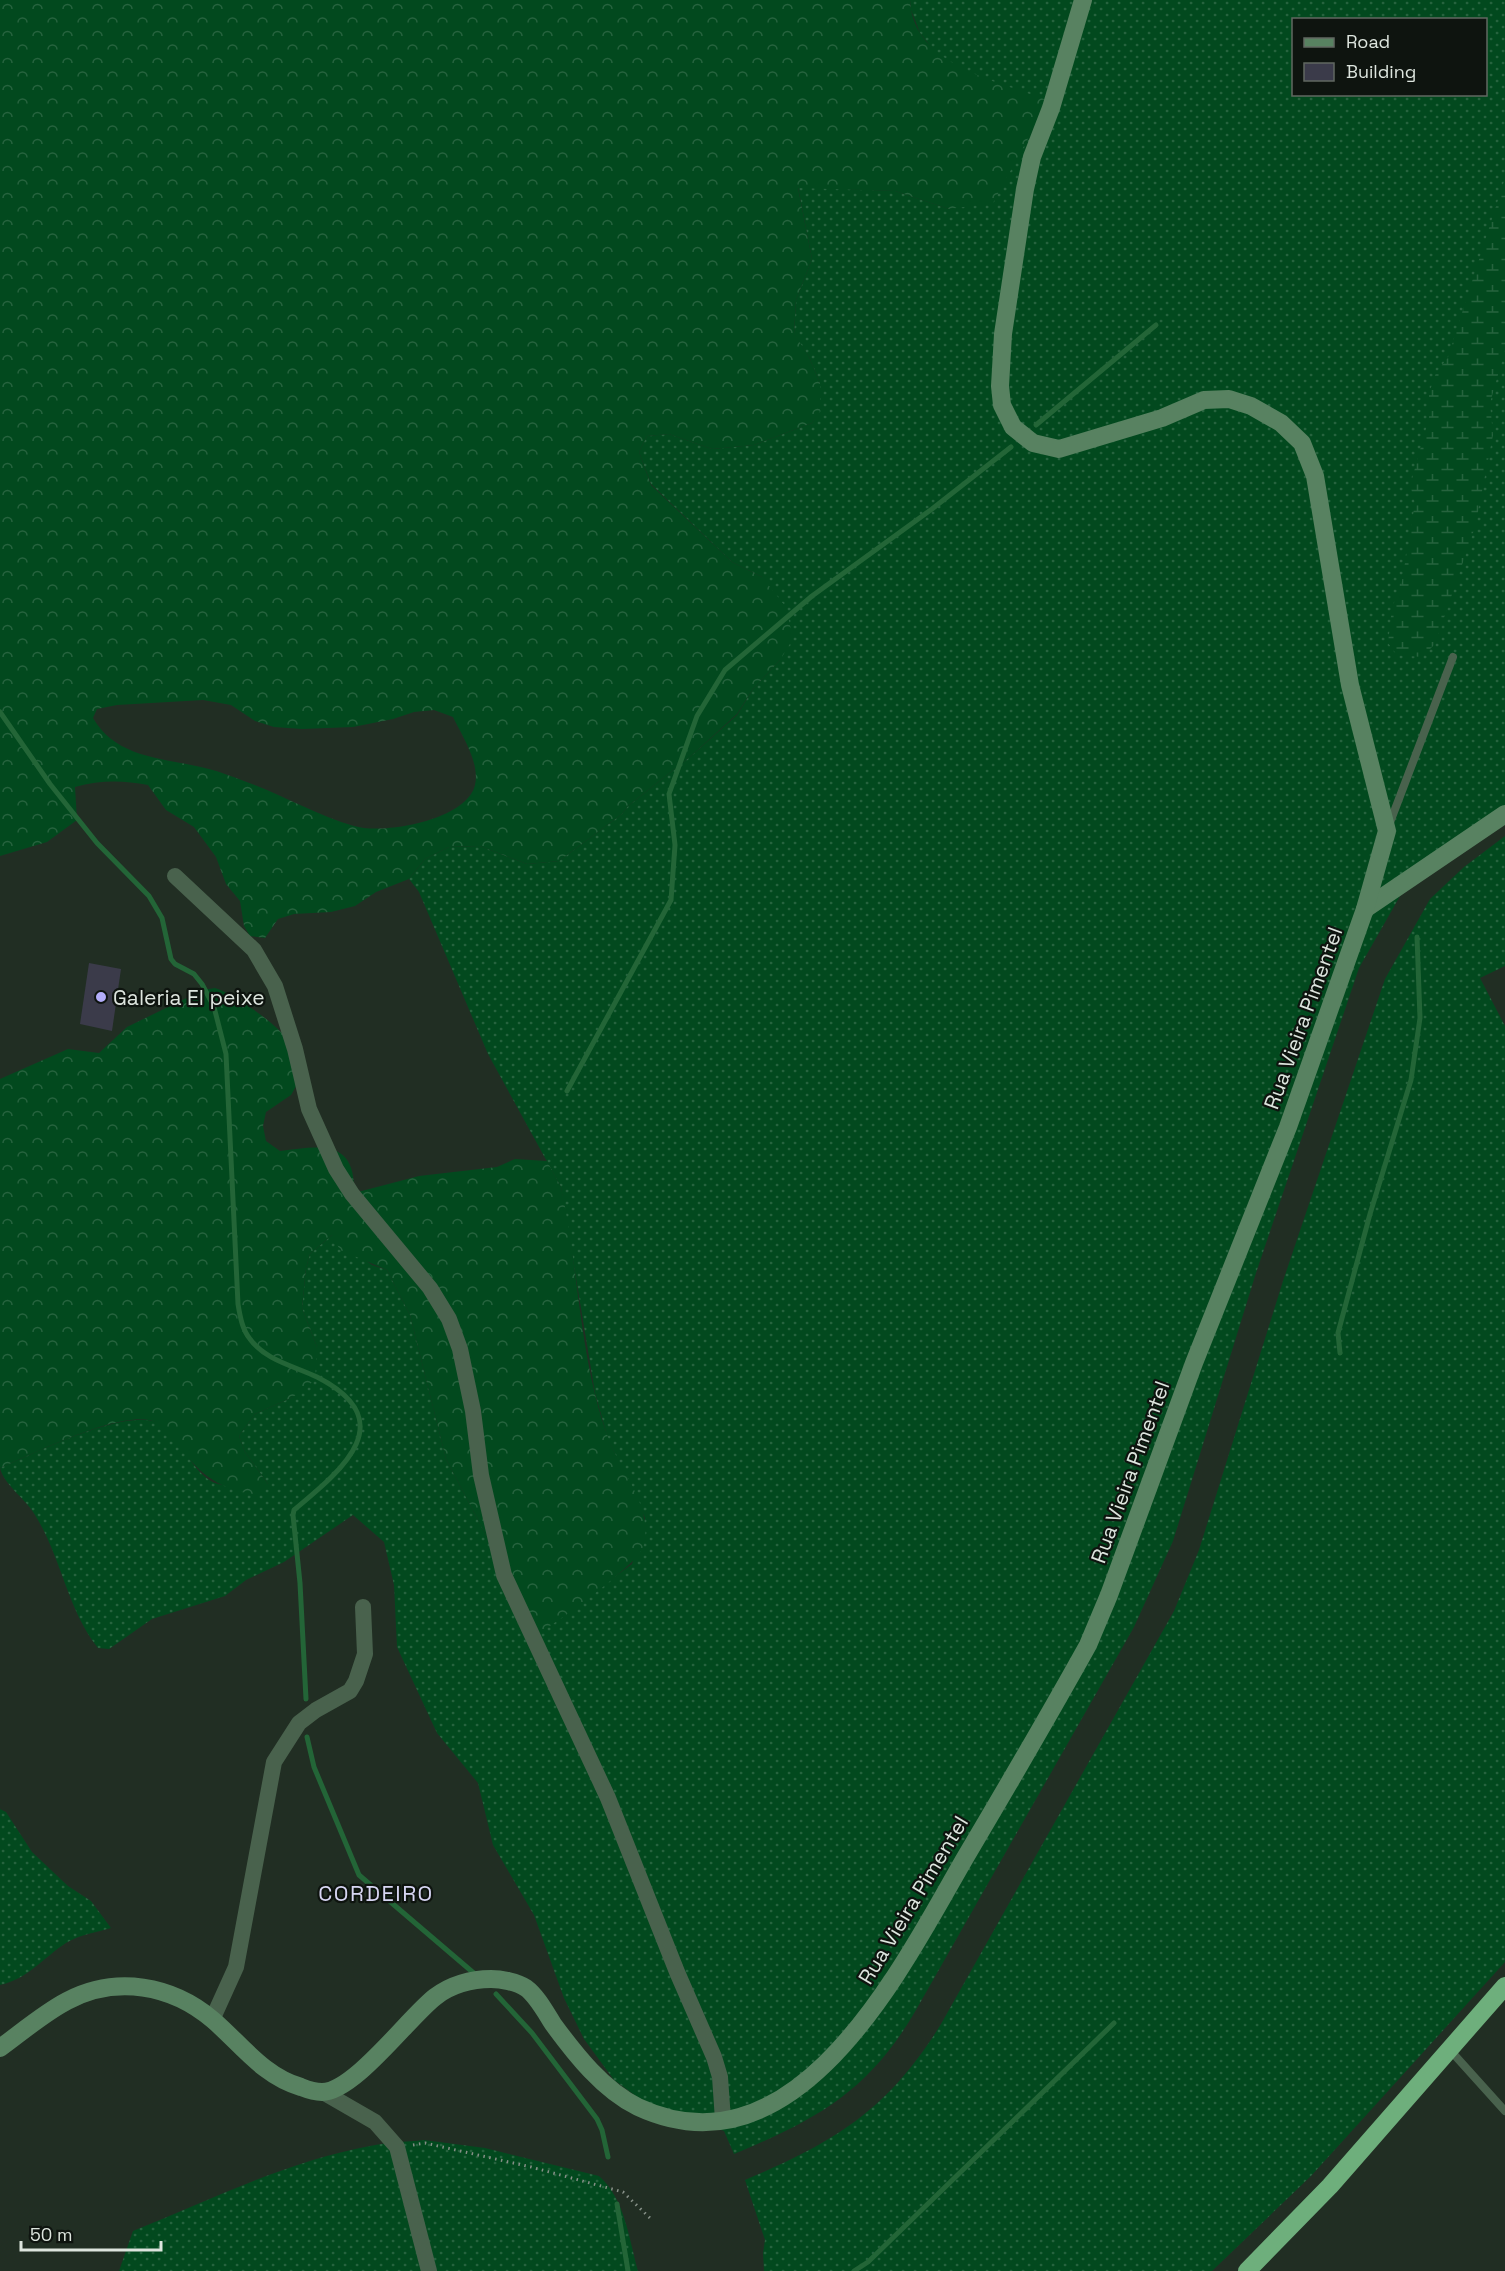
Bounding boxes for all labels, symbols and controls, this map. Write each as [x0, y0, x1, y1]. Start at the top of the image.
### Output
legend [1292, 18, 1487, 96]
text: Road [1346, 30, 1390, 53]
text: Building [1346, 60, 1416, 83]
street label: Rua Vieira Pimentel [1258, 923, 1348, 1113]
place label: Galeria El peixe [113, 984, 265, 1011]
marker: Galeria El peixe [94, 990, 108, 1004]
street label: Rua Vieira Pimentel [1085, 1377, 1175, 1567]
street label: Rua Vieira Pimentel [852, 1811, 974, 1989]
district label: CORDEIRO [318, 1879, 434, 1907]
scale bar [21, 2214, 160, 2252]
text: 50 m [30, 2223, 72, 2246]

